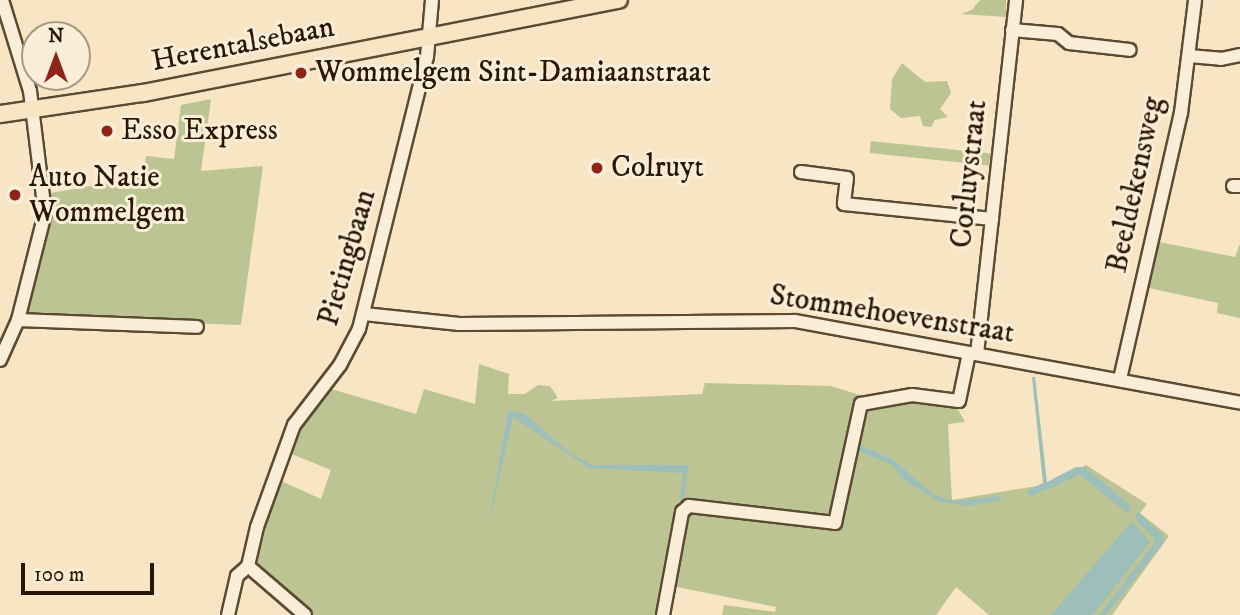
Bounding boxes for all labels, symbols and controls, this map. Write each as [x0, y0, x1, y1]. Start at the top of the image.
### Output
street label: Herentalsebaan [149, 10, 337, 80]
north arrow [21, 21, 91, 91]
text: N [48, 25, 64, 48]
place label: Wommelgem Sint-Damiaanstraat [315, 55, 711, 91]
marker: Wommelgem Sint-Damiaanstraat [293, 65, 309, 81]
street label: Beeldekensweg [1100, 94, 1172, 276]
street label: Corluystraat [944, 98, 996, 250]
place label: Esso Express [121, 113, 278, 149]
marker: Esso Express [99, 123, 115, 139]
place label: Colruyt [611, 150, 704, 186]
place label: Auto Natie Wommelgem [29, 160, 186, 230]
marker: Colruyt [589, 160, 605, 176]
street label: Pietingbaan [311, 186, 385, 330]
marker: Auto Natie Wommelgem [7, 187, 23, 203]
street label: Stommehoevenstraat [767, 278, 1017, 352]
scale bar [24, 548, 158, 592]
text: 100 m [34, 562, 85, 588]

